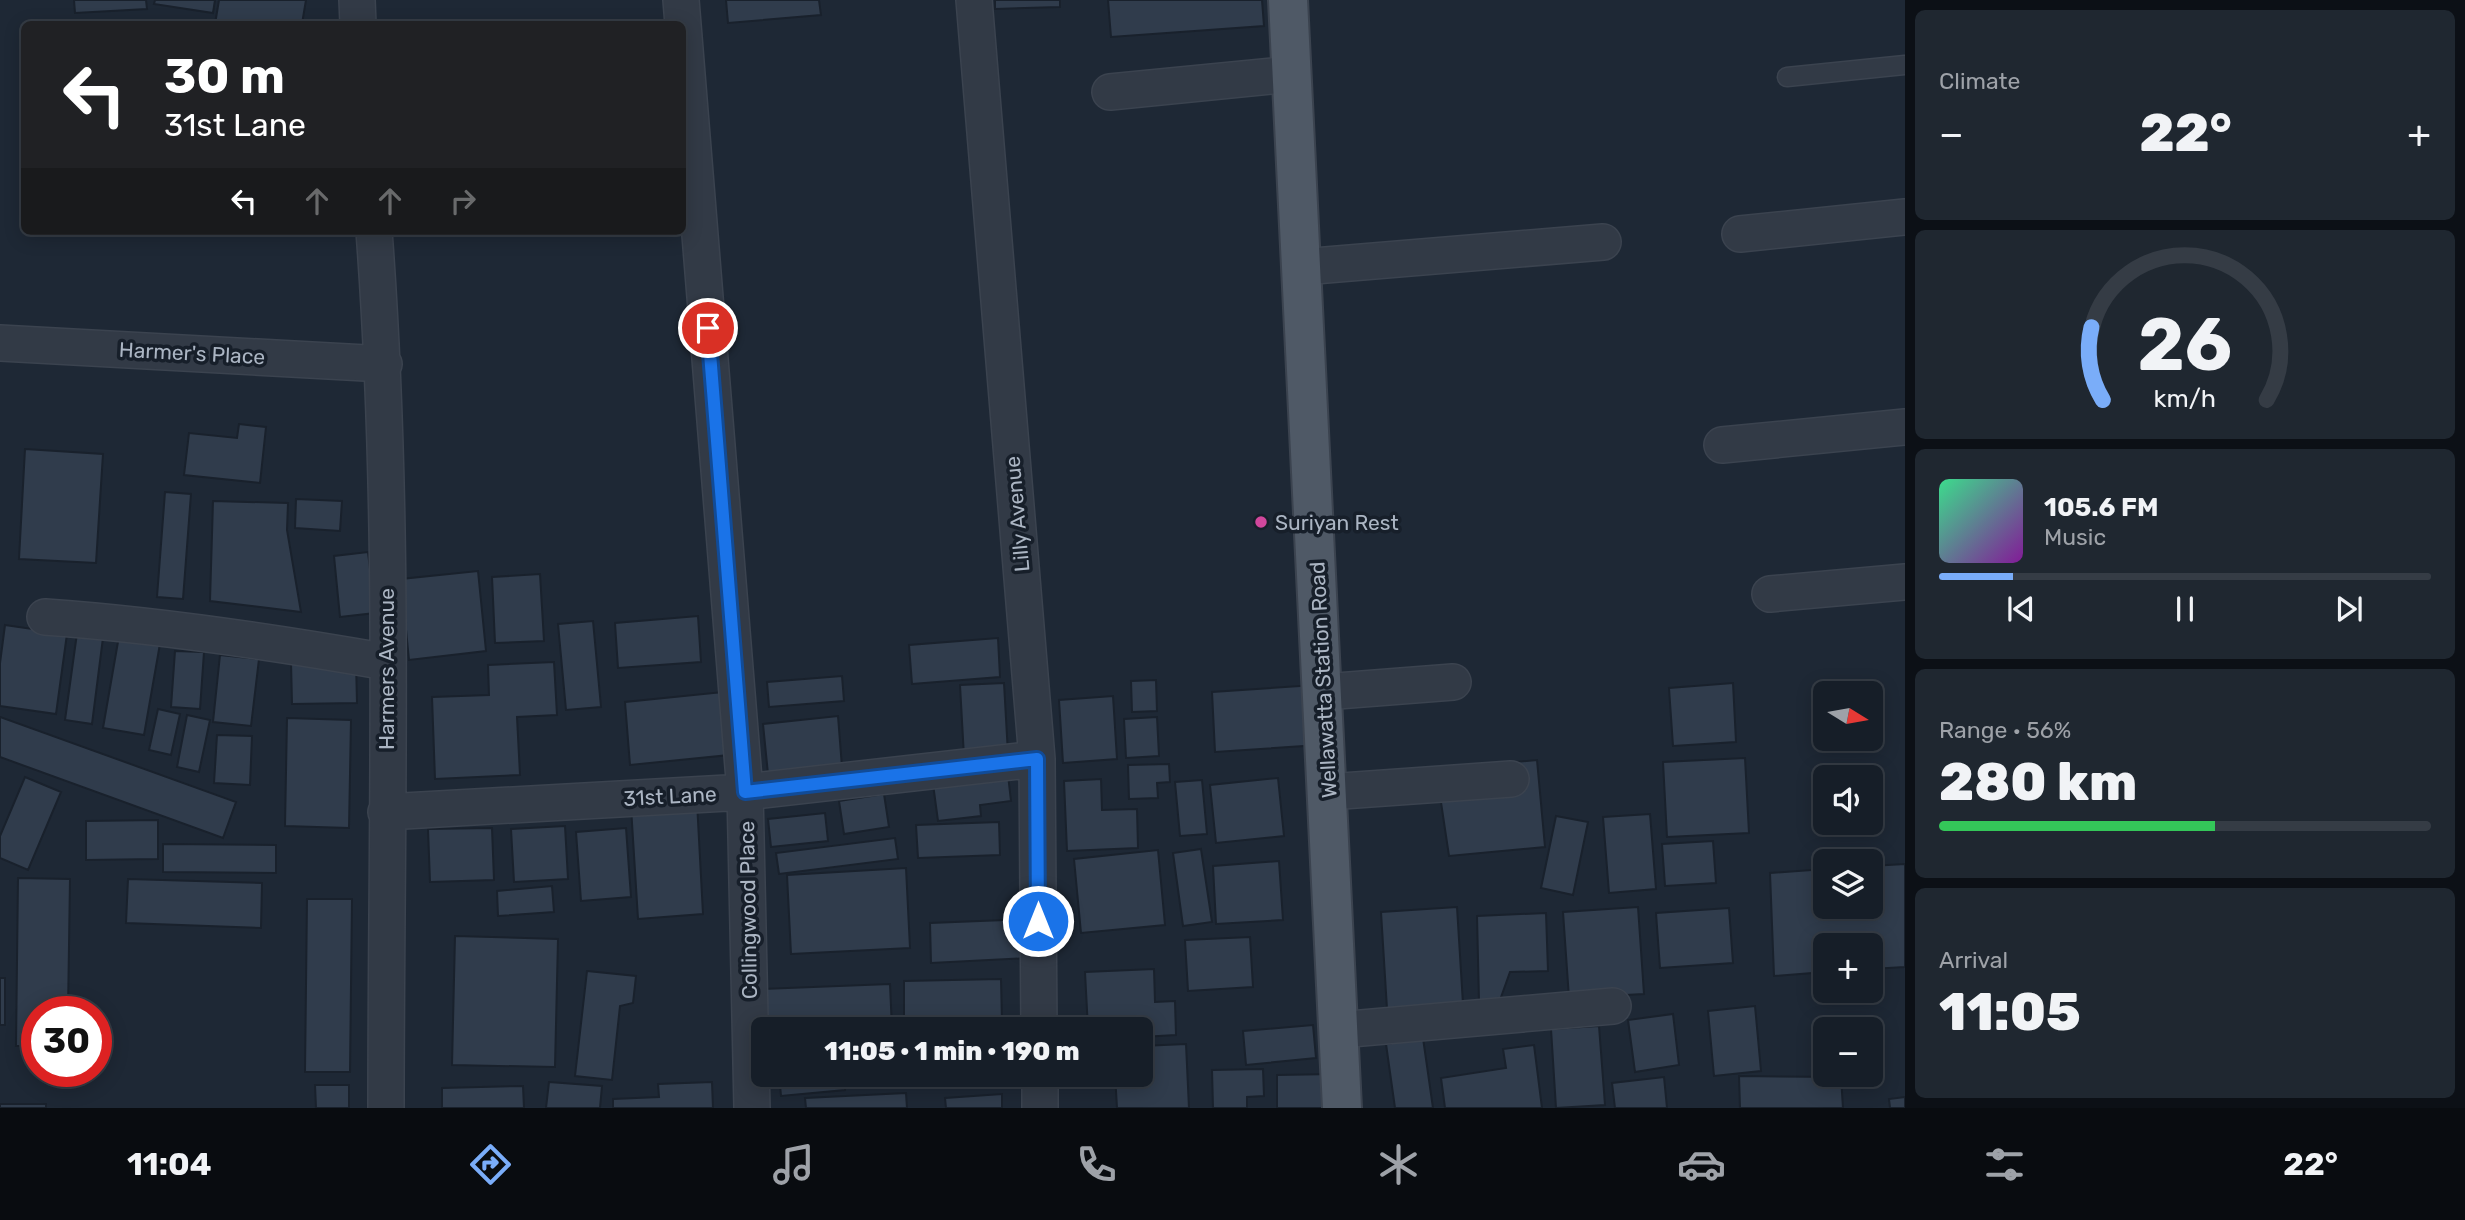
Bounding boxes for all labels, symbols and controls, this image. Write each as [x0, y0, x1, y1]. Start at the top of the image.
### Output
text: 30 m [164, 47, 285, 105]
icon: left [49, 49, 140, 140]
text: Climate [1939, 67, 2020, 95]
text: 22° [2139, 102, 2232, 164]
text: 31st Lane [164, 106, 306, 144]
text: − [1939, 111, 1964, 157]
text: + [2407, 111, 2431, 157]
icon: left [225, 182, 263, 220]
icon: ahead [298, 182, 336, 220]
icon: ahead [371, 182, 409, 220]
icon: right [444, 182, 482, 220]
pin [678, 298, 738, 358]
text: 26 [2138, 303, 2232, 389]
icon: arrive [689, 309, 727, 347]
street label: Harmer's Place [118, 337, 266, 369]
text: km/h [2154, 384, 2216, 413]
street label: Lilly Avenue [999, 455, 1035, 573]
text: 105.6 FM [2044, 492, 2159, 523]
place label: Suriyan Rest [1275, 510, 1399, 535]
marker: Suriyan Rest [1253, 514, 1269, 530]
text: Music [2044, 523, 2106, 551]
street label: Wellawatta Station Road [1304, 561, 1342, 799]
street label: Harmers Avenue [374, 588, 399, 750]
icon: previous [2002, 590, 2040, 628]
icon: pause [2166, 590, 2204, 628]
icon: next [2330, 590, 2368, 628]
north arrow [1813, 681, 1883, 751]
map controls [1813, 681, 1883, 1087]
text: Range · 56% [1939, 716, 2071, 744]
text: 280 km [1939, 751, 2137, 813]
button: sound [1813, 765, 1883, 835]
street label: 31st Lane [623, 781, 717, 811]
street label: Collingwood Place [734, 821, 762, 999]
button: layers [1813, 849, 1883, 919]
position arrow [1001, 884, 1075, 958]
button: + [1813, 933, 1883, 1003]
text: Arrival [1939, 946, 2008, 974]
text: 11:05 [1939, 981, 2081, 1043]
speed limit sign: 30 [21, 996, 112, 1087]
button: − [1813, 1017, 1883, 1087]
text: 11:05 · 1 min · 190 m [824, 1036, 1080, 1067]
icon: directions [466, 1140, 515, 1189]
icon: music [769, 1140, 818, 1189]
icon: phone [1072, 1140, 1121, 1189]
icon: climate [1374, 1140, 1423, 1189]
icon: car [1677, 1140, 1726, 1189]
icon: filters [1980, 1140, 2029, 1189]
text: 11:04 [127, 1145, 212, 1183]
text: 22° [2283, 1145, 2338, 1183]

